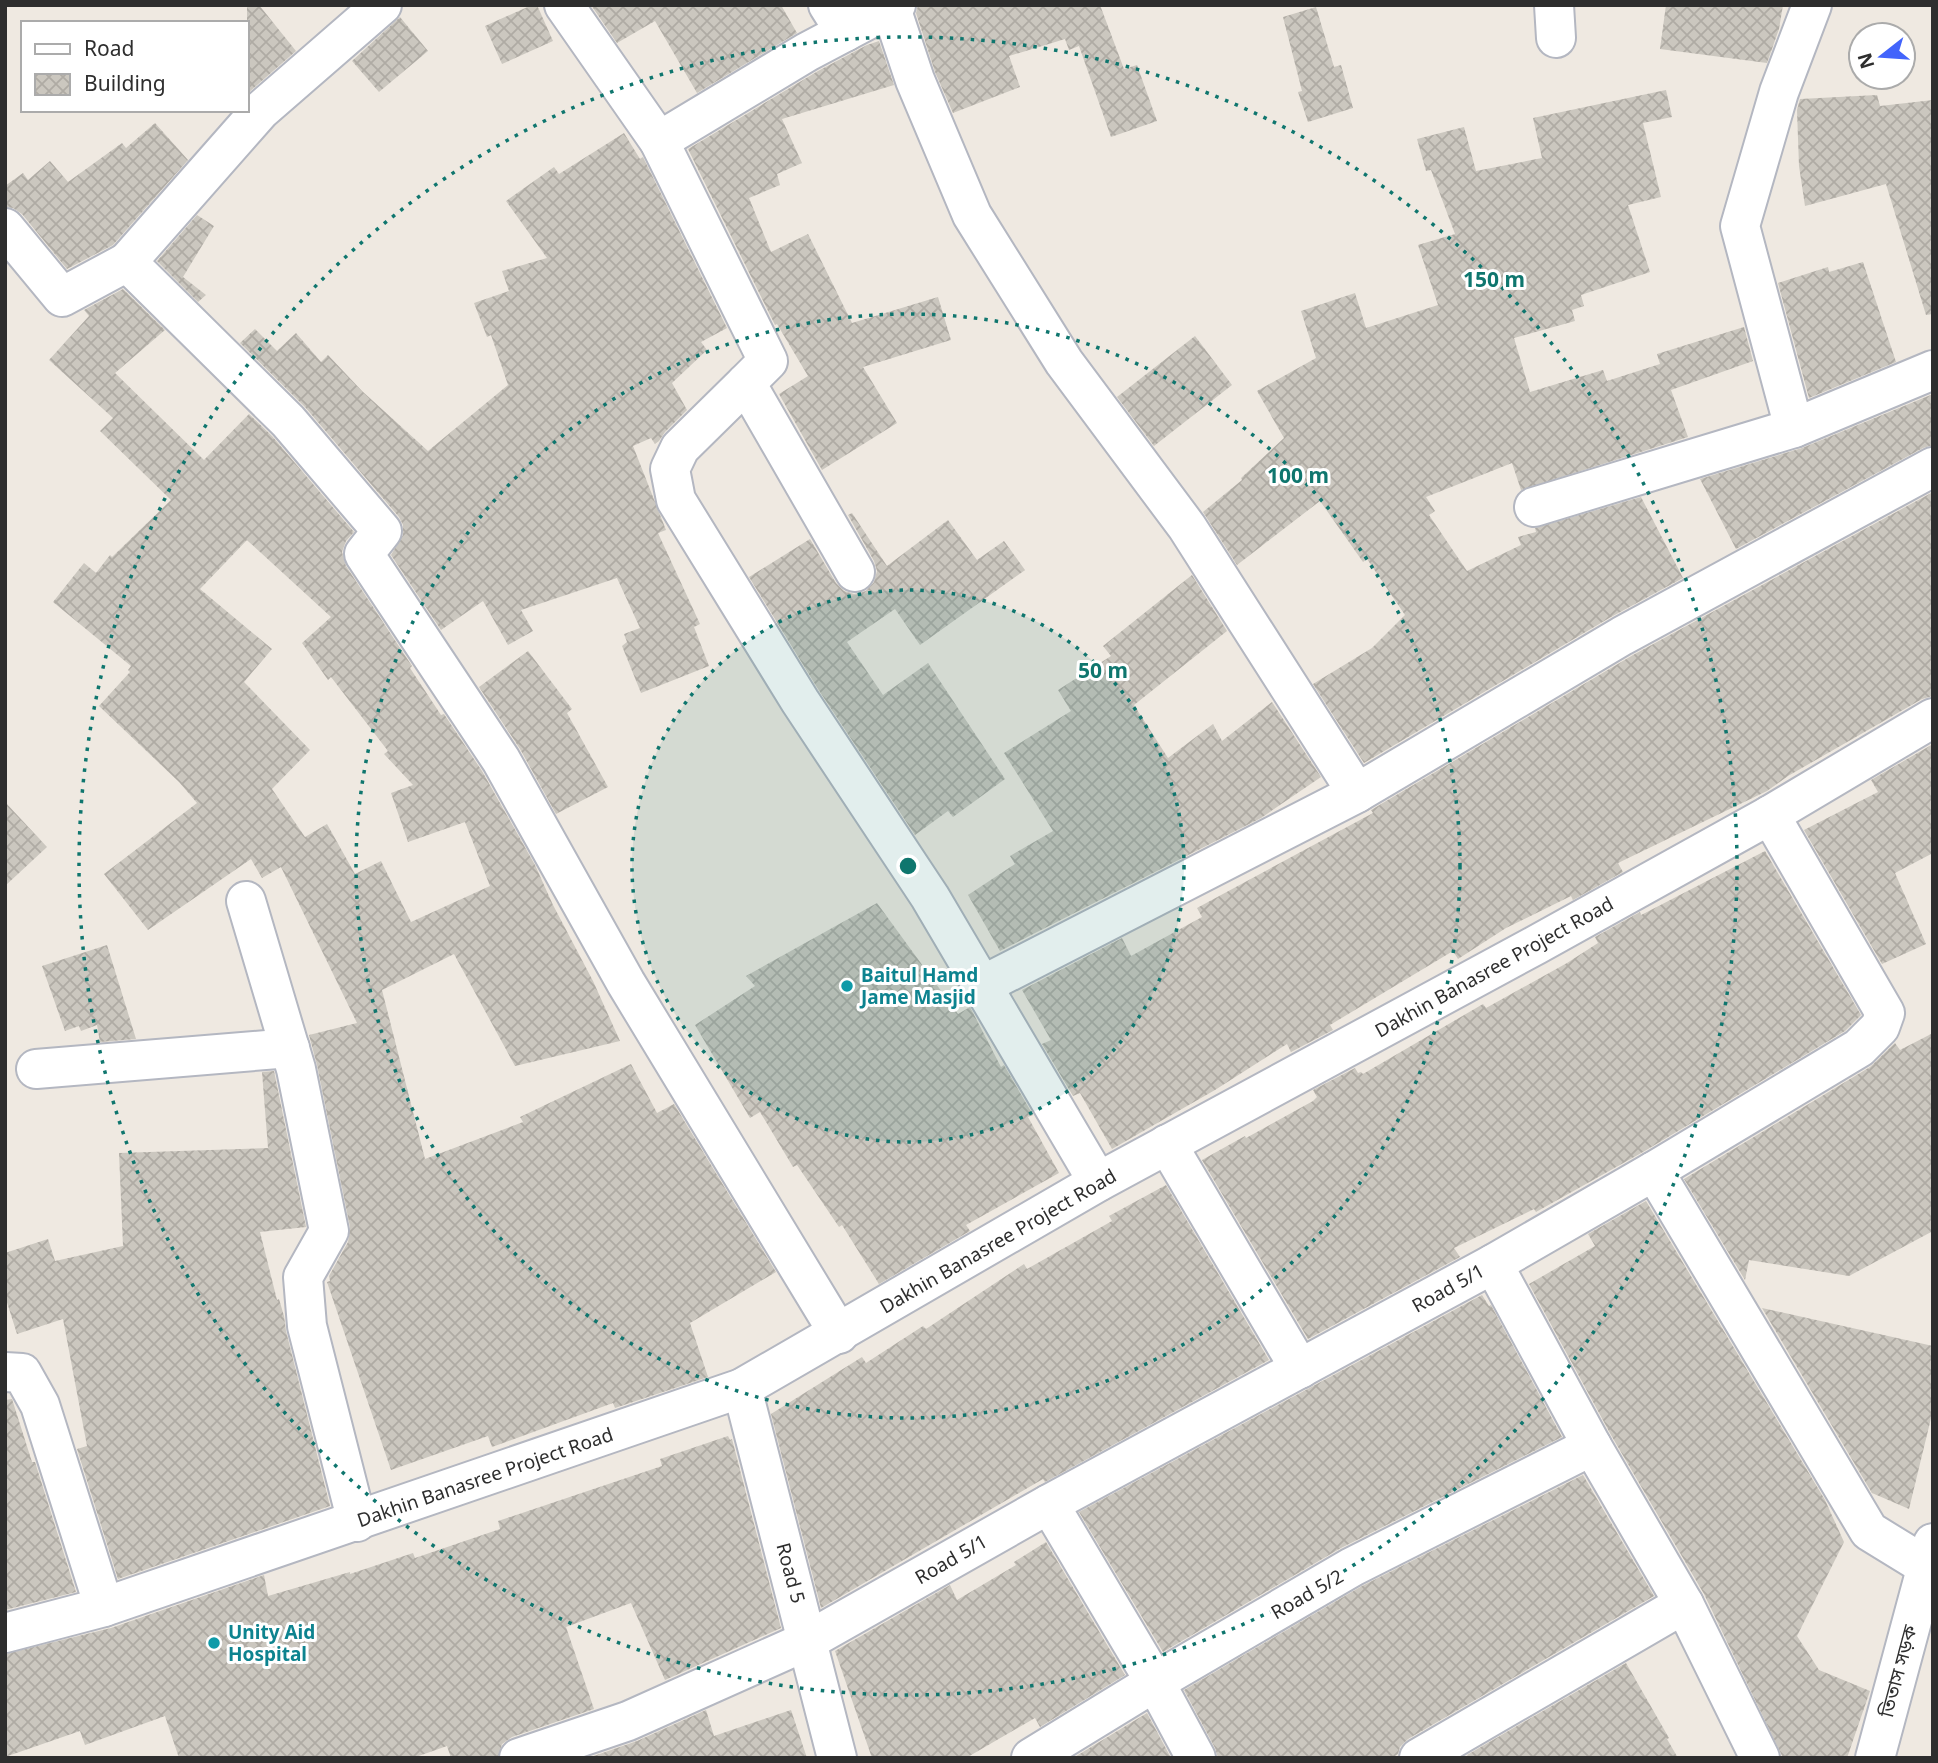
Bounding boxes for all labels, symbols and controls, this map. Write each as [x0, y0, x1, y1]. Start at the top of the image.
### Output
legend [21, 21, 248, 112]
north arrow [1847, 21, 1917, 91]
text: Road [84, 34, 134, 62]
text: N [1851, 50, 1880, 72]
text: Building [84, 69, 166, 97]
text: 150 m [1463, 265, 1525, 293]
text: 100 m [1267, 461, 1329, 489]
text: 50 m [1078, 656, 1128, 684]
centre of rings [896, 854, 920, 878]
street label: Dakhin Banasree Project Road [1370, 890, 1618, 1044]
place label: Baitul Hamd Jame Masjid [859, 962, 978, 1010]
marker: Baitul Hamd Jame Masjid [839, 978, 855, 994]
street label: Dakhin Banasree Project Road [875, 1162, 1121, 1320]
street label: Road 5/1 [1407, 1257, 1489, 1319]
street label: Dakhin Banasree Project Road [354, 1421, 616, 1533]
street label: Road 5/1 [910, 1528, 992, 1590]
street label: Road 5 [770, 1540, 812, 1606]
street label: Road 5/2 [1266, 1563, 1348, 1625]
place label: Unity Aid Hospital [228, 1619, 315, 1667]
street label: তিতাস সড়ক [1873, 1621, 1923, 1721]
marker: Unity Aid Hospital [206, 1635, 222, 1651]

